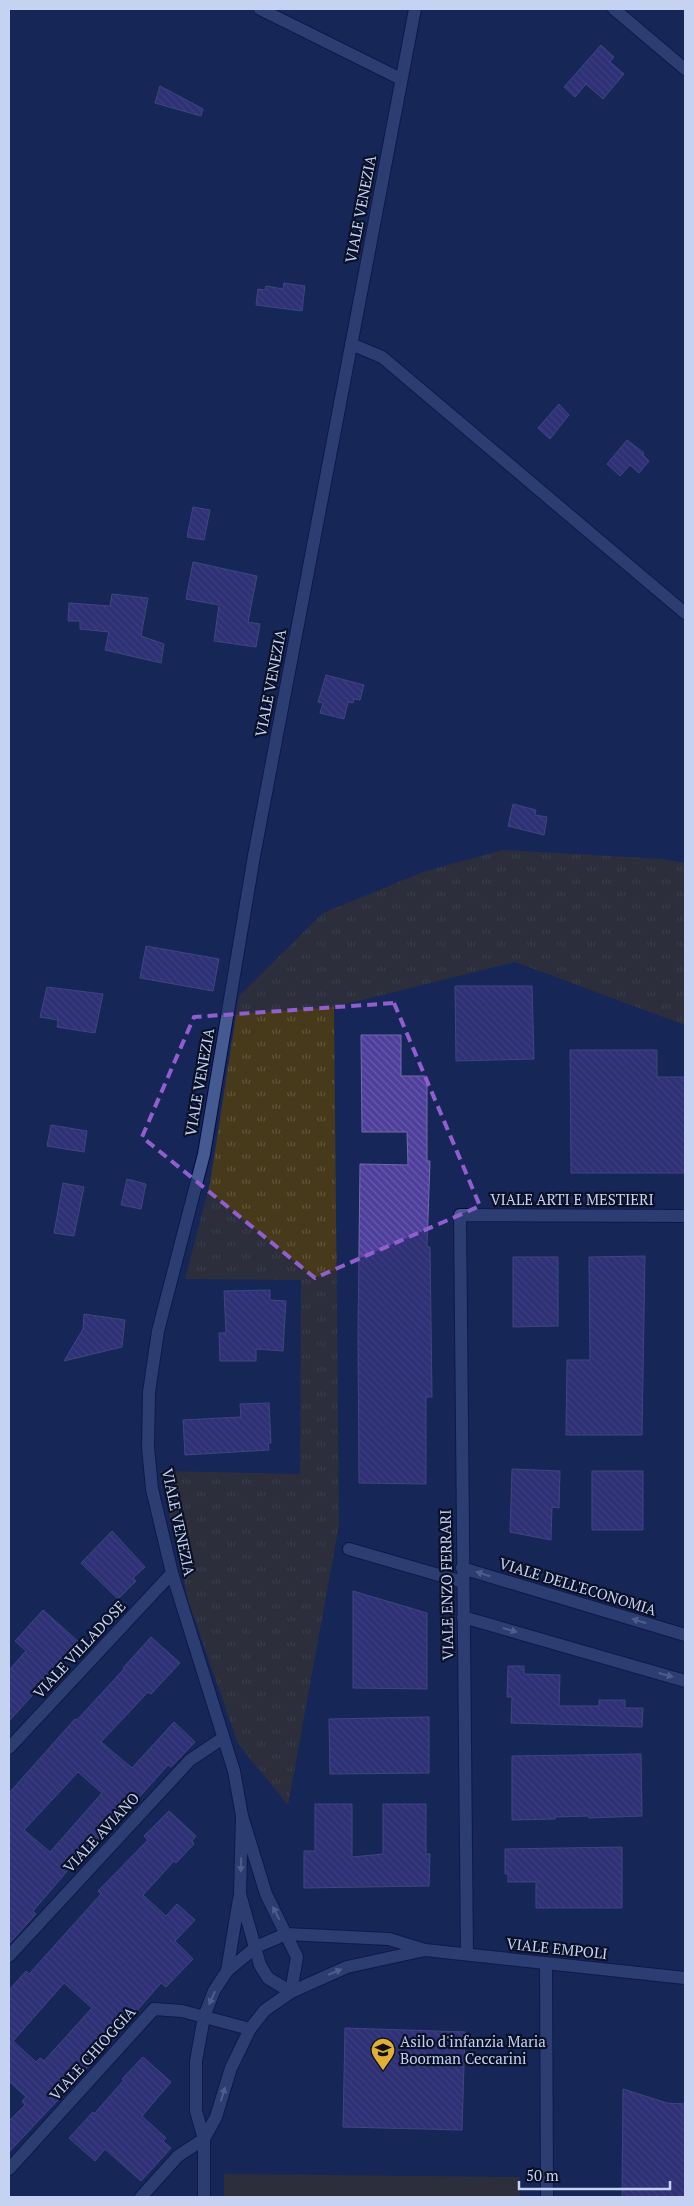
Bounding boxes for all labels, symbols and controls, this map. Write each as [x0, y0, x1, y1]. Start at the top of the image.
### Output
street label: VIALE VENEZIA [340, 153, 380, 265]
street label: VIALE VENEZIA [250, 627, 290, 739]
street label: VIALE VENEZIA [180, 1026, 218, 1138]
street label: VIALE ARTI E MESTIERI [490, 1189, 654, 1209]
street label: VIALE VENEZIA [158, 1466, 200, 1578]
street label: VIALE ENZO FERRARI [435, 1509, 457, 1661]
street label: VIALE DELL'ECONOMIA [497, 1553, 660, 1620]
one-way arrow [475, 1570, 490, 1578]
street label: VIALE VILLADOSE [28, 1596, 130, 1702]
one-way arrow [631, 1617, 646, 1625]
one-way arrow [502, 1627, 517, 1635]
one-way arrow [659, 1672, 674, 1680]
street label: VIALE AVIANO [59, 1788, 143, 1876]
one-way arrow [237, 1857, 245, 1873]
one-way arrow [272, 1906, 280, 1921]
street label: VIALE EMPOLI [505, 1933, 609, 1963]
one-way arrow [328, 1968, 343, 1976]
one-way arrow [207, 1991, 215, 2005]
street label: VIALE CHIOGGIA [45, 2001, 140, 2104]
place label: Asilo d'infanzia Maria Boorman Ceccarini [400, 2031, 546, 2068]
school or university icon: Asilo d'infanzia Maria Boorman Ceccarini [370, 2037, 396, 2071]
one-way arrow [219, 2086, 227, 2101]
scale bar [519, 2158, 670, 2190]
text: 50 m [526, 2165, 559, 2185]

